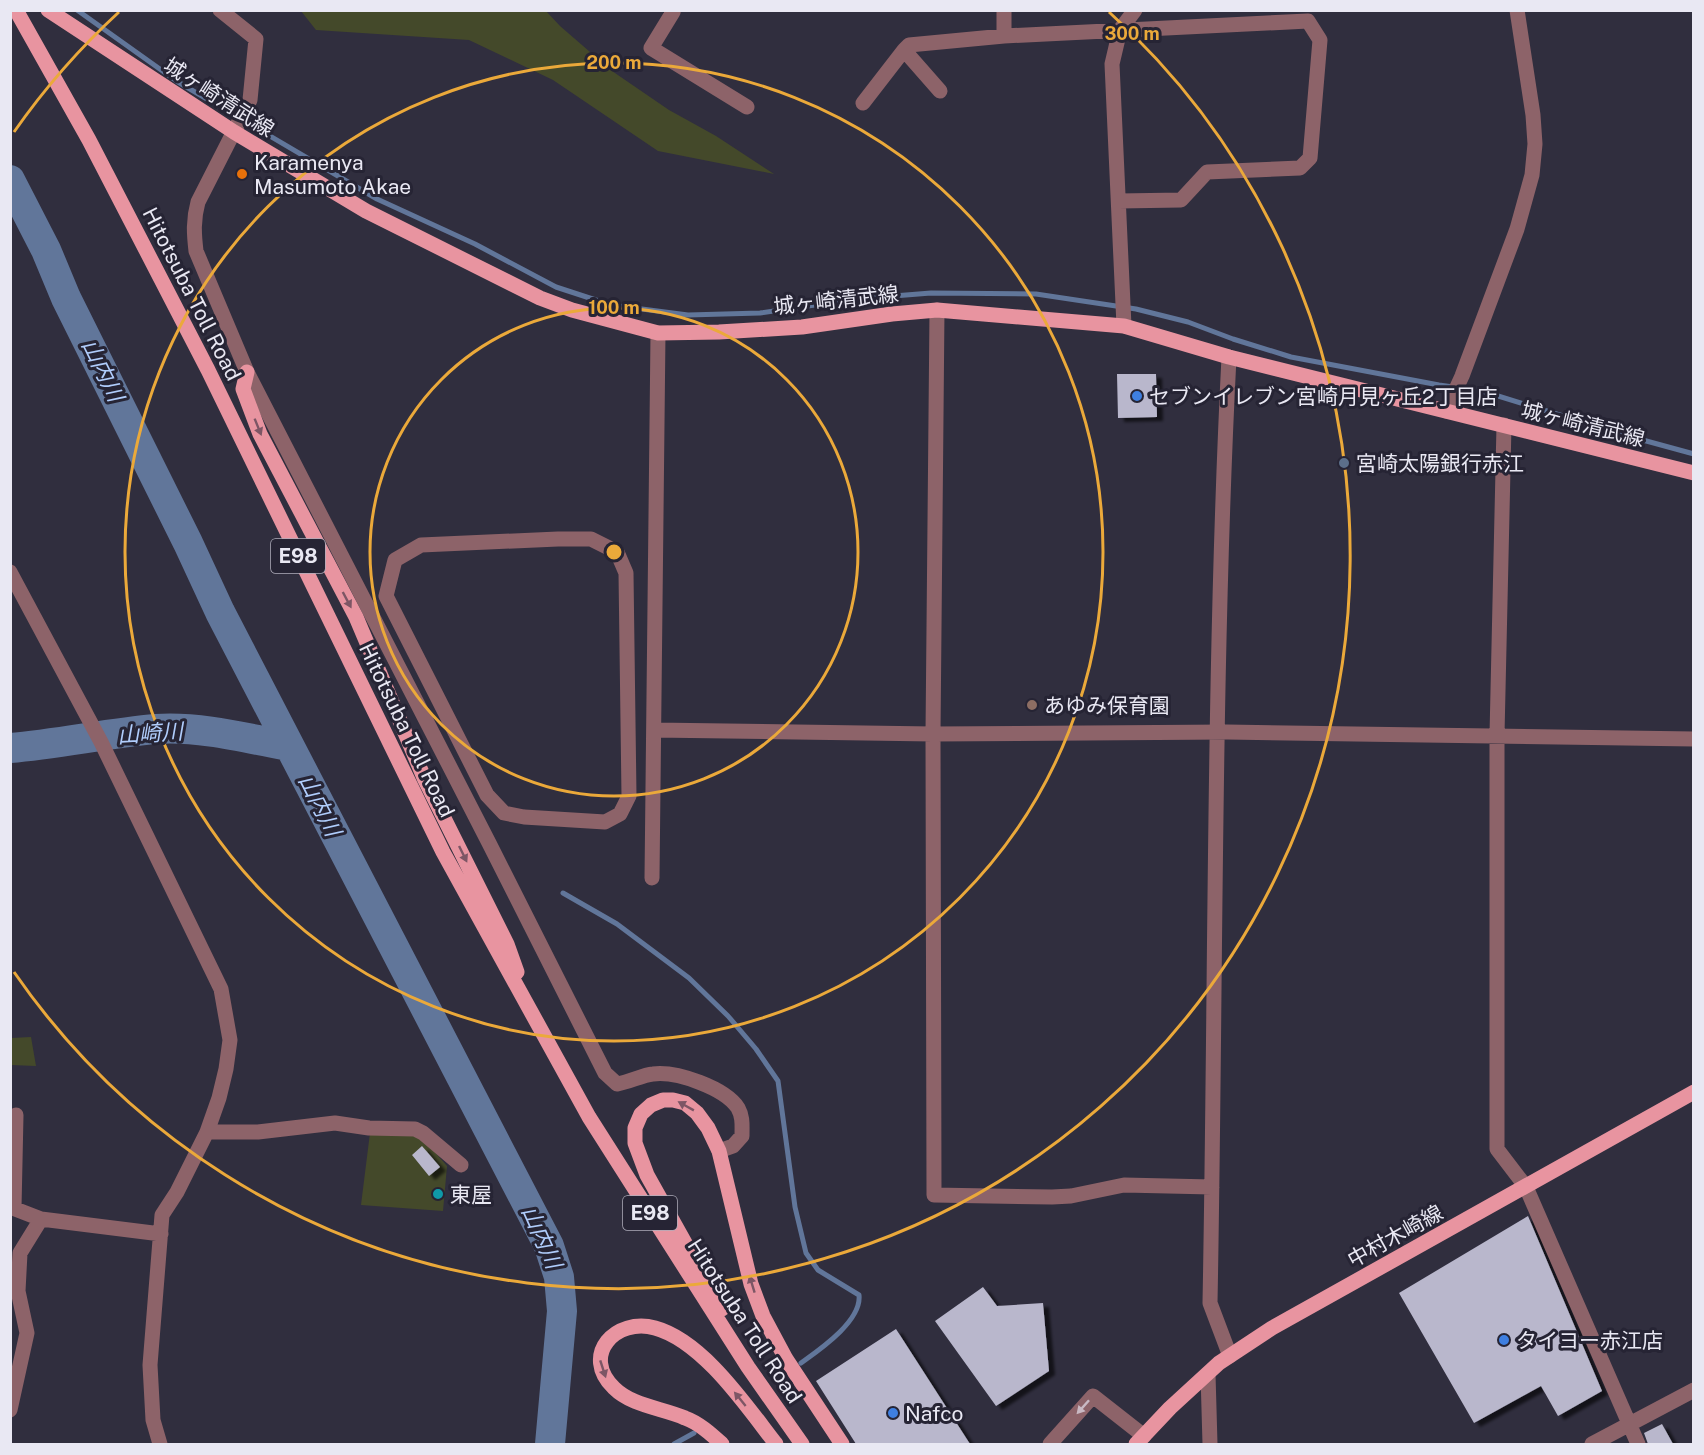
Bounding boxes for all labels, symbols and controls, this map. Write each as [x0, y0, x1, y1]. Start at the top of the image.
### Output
text: 300 m [1104, 23, 1160, 44]
street label: 城ヶ崎清武線 [159, 52, 279, 142]
text: 200 m [587, 52, 641, 73]
place label: Karamenya Masumoto Akae [254, 150, 411, 199]
marker: Karamenya Masumoto Akae [235, 167, 249, 181]
street label: Hitotsuba Toll Road [138, 203, 246, 385]
street label: 城ヶ崎清武線 [772, 281, 900, 319]
text: 100 m [588, 297, 640, 318]
water label: 山内川 [77, 335, 130, 407]
place label: セブンイレブン宮崎月見ヶ丘2丁目店 [1149, 384, 1498, 409]
marker: セブンイレブン宮崎月見ヶ丘2丁目店 [1130, 389, 1144, 403]
street label: 城ヶ崎清武線 [1519, 397, 1647, 451]
one-way arrow [254, 418, 263, 436]
place label: 宮崎太陽銀行赤江 [1356, 451, 1524, 476]
marker: 宮崎太陽銀行赤江 [1337, 456, 1351, 470]
road number: E98 [271, 539, 325, 573]
centre of rings [604, 542, 624, 562]
one-way arrow [342, 592, 352, 609]
street label: Hitotsuba Toll Road [354, 639, 460, 821]
place label: あゆみ保育園 [1044, 693, 1170, 718]
marker: あゆみ保育園 [1025, 698, 1039, 712]
water label: 山崎川 [116, 718, 186, 748]
water label: 山内川 [293, 770, 347, 842]
one-way arrow [458, 846, 467, 863]
one-way arrow [677, 1101, 694, 1111]
place label: 東屋 [450, 1182, 492, 1207]
marker: 東屋 [431, 1187, 445, 1201]
road number: E98 [623, 1196, 677, 1230]
street label: 中村木崎線 [1343, 1200, 1447, 1272]
water label: 山内川 [517, 1202, 568, 1274]
street label: Hitotsuba Toll Road [683, 1234, 807, 1408]
one-way arrow [747, 1275, 756, 1293]
place label: タイヨー赤江店 [1516, 1328, 1663, 1353]
marker: タイヨー赤江店 [1497, 1333, 1511, 1347]
one-way arrow [599, 1360, 608, 1378]
one-way arrow [733, 1391, 746, 1407]
one-way arrow [1077, 1399, 1090, 1414]
place label: Nafco [905, 1401, 963, 1426]
marker: Nafco [886, 1406, 900, 1420]

